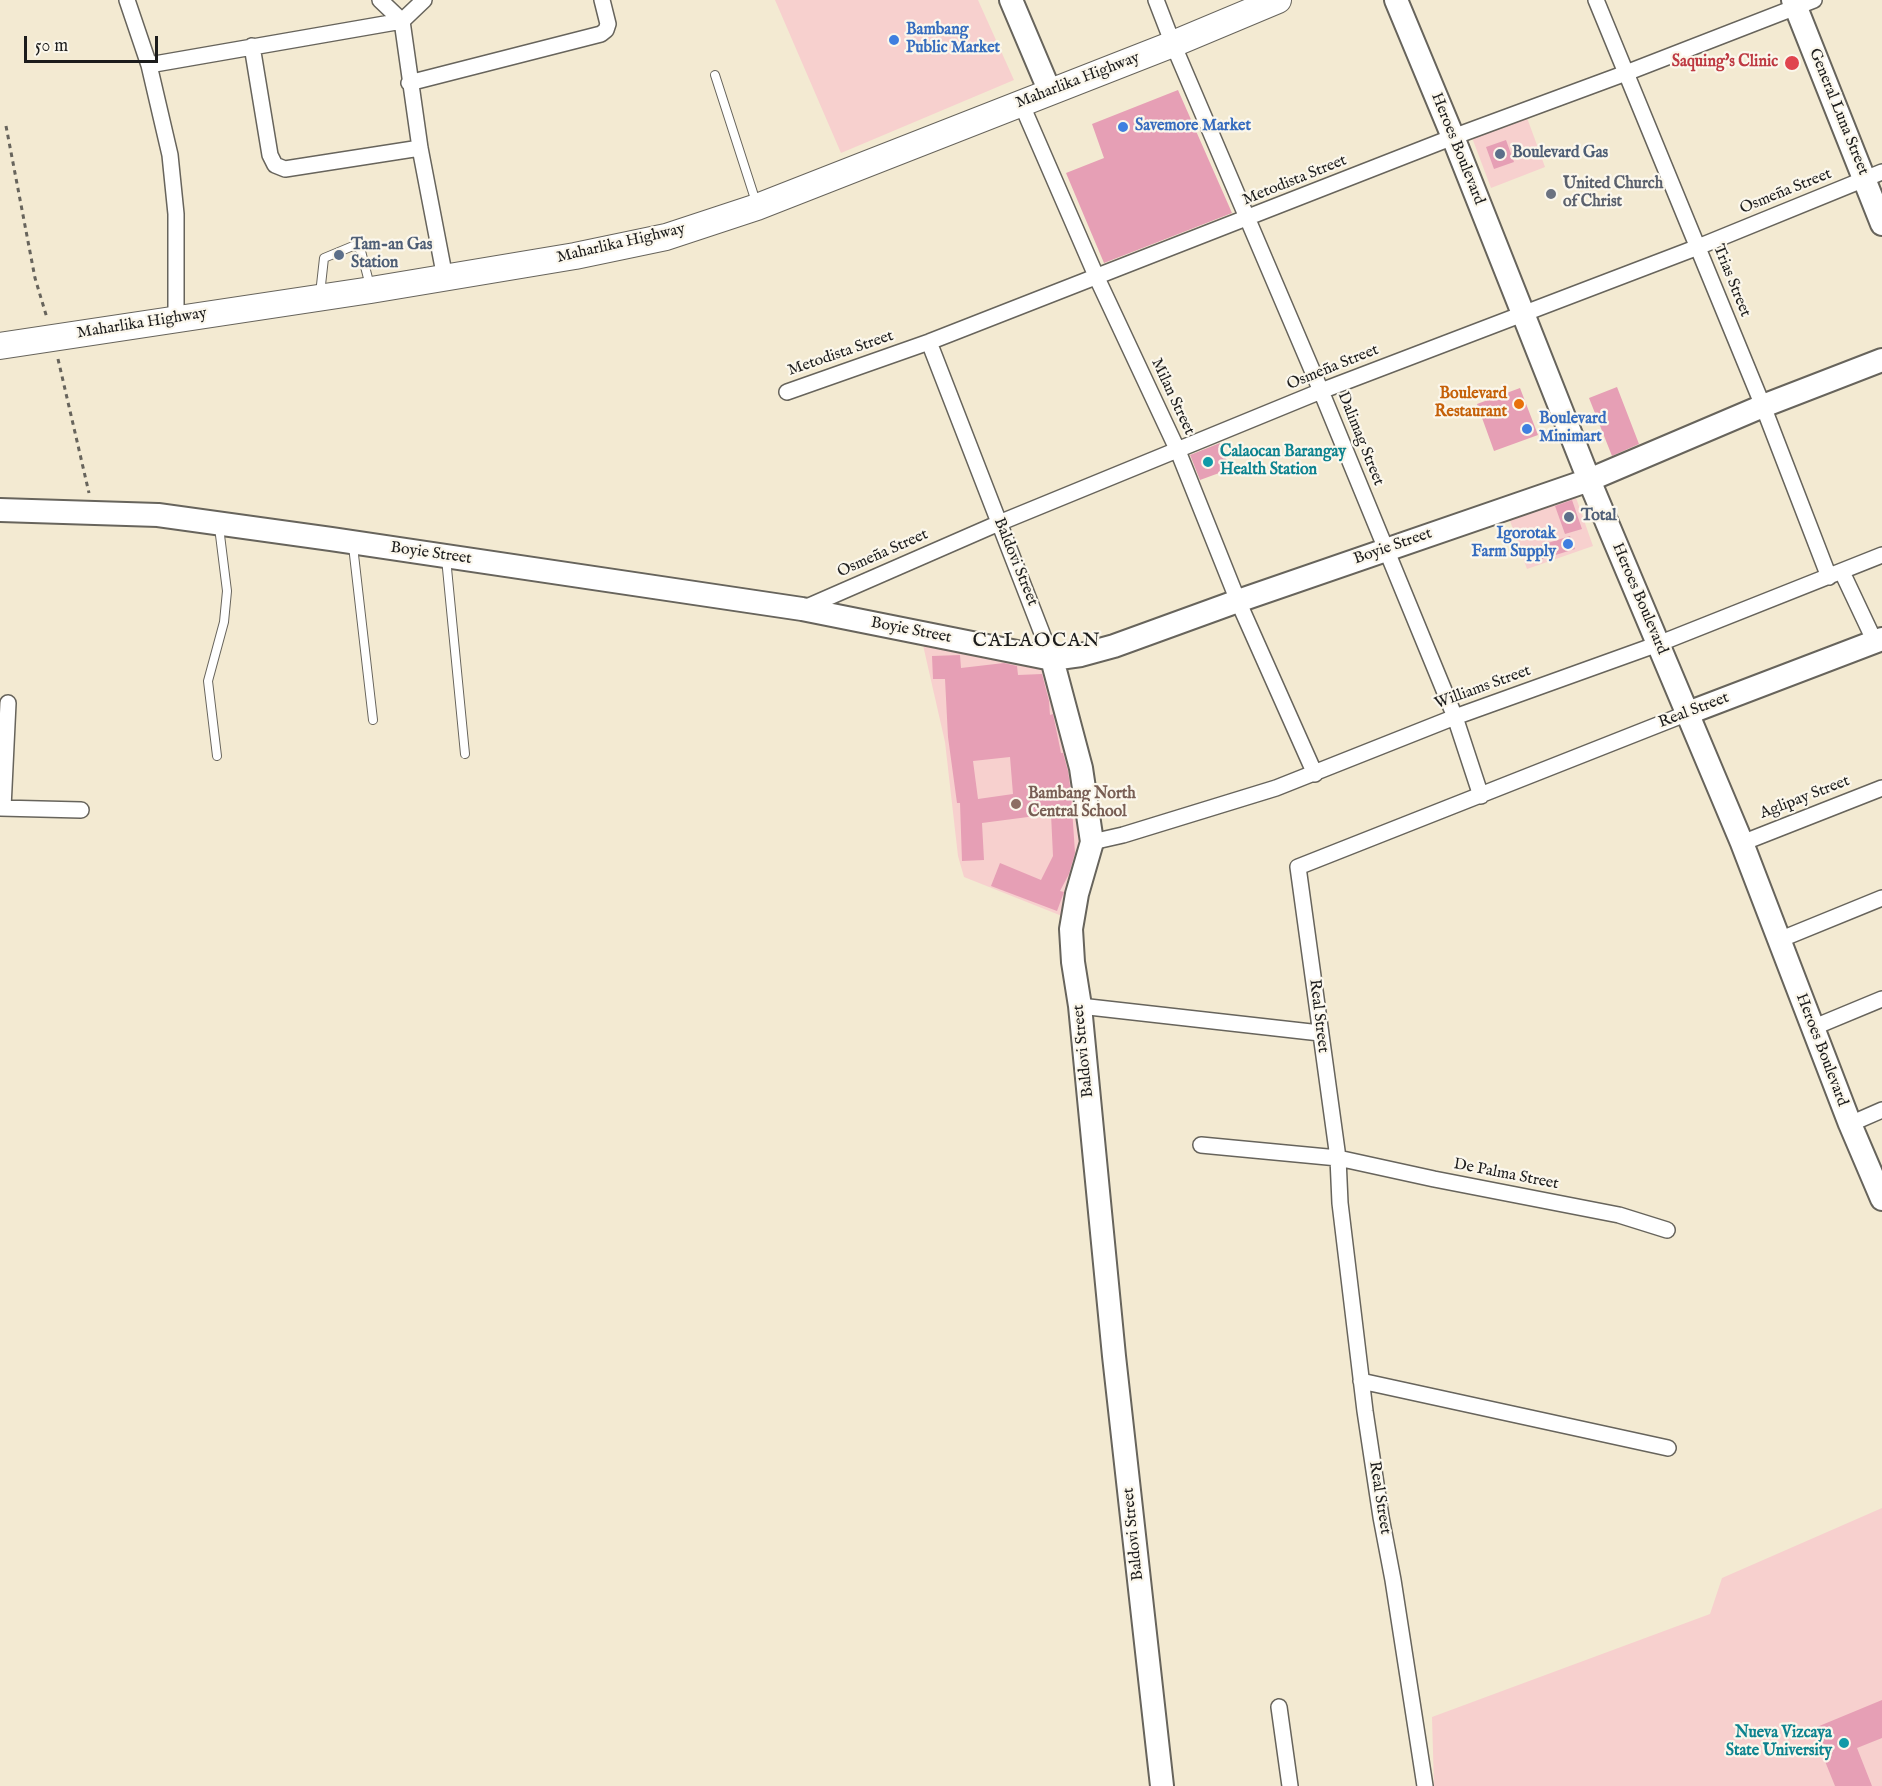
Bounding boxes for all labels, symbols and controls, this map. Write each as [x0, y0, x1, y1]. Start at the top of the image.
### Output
place label: Bambang Public Market [906, 21, 1000, 59]
scale bar [27, 24, 160, 62]
marker: Bambang Public Market [887, 33, 901, 47]
text: 50 m [35, 35, 68, 58]
street label: General Luna Street [1804, 46, 1872, 178]
street label: Maharlika Highway [1013, 49, 1143, 113]
place label: Saquing's Clinic [1672, 53, 1778, 73]
marker: Saquing's Clinic [1783, 54, 1801, 72]
street label: Heroes Boulevard [1426, 90, 1488, 208]
place label: Savemore Market [1135, 117, 1251, 137]
marker: Savemore Market [1116, 120, 1130, 134]
place label: Boulevard Gas [1512, 144, 1608, 164]
marker: Boulevard Gas [1493, 147, 1507, 161]
street label: Metodista Street [1240, 151, 1350, 211]
street label: Osmeña Street [1737, 165, 1835, 219]
place label: United Church of Christ [1563, 175, 1663, 213]
marker: United Church of Christ [1544, 187, 1558, 201]
street label: Maharlika Highway [555, 220, 687, 268]
place label: Tam-an Gas Station [351, 236, 432, 274]
street label: Trias Street [1708, 242, 1754, 320]
marker: Tam-an Gas Station [332, 248, 346, 262]
street label: Maharlika Highway [76, 304, 208, 344]
street label: Metodista Street [786, 327, 896, 381]
street label: Osmeña Street [1284, 341, 1382, 395]
street label: Milan Street [1146, 356, 1198, 438]
place label: Boulevard Restaurant [1434, 385, 1507, 423]
street label: Dalimag Street [1332, 389, 1388, 489]
marker: Boulevard Restaurant [1512, 397, 1526, 411]
place label: Boulevard Minimart [1539, 410, 1606, 448]
marker: Boulevard Minimart [1520, 422, 1534, 436]
place label: Calaocan Barangay Health Station [1220, 443, 1346, 481]
marker: Calaocan Barangay Health Station [1201, 455, 1215, 469]
place label: Total [1581, 507, 1617, 527]
marker: Total [1562, 510, 1576, 524]
street label: Baldovi Street [989, 515, 1041, 609]
street label: Osmeña Street [835, 525, 931, 583]
street label: Boyie Street [1351, 525, 1435, 569]
place label: Igorotak Farm Supply [1472, 525, 1556, 563]
marker: Igorotak Farm Supply [1561, 537, 1575, 551]
street label: Boyie Street [389, 539, 473, 569]
street label: Heroes Boulevard [1607, 540, 1671, 658]
street label: Boyie Street [869, 614, 953, 648]
district label: CALAOCAN [973, 630, 1101, 654]
street label: Williams Street [1432, 662, 1534, 714]
street label: Real Street [1656, 689, 1732, 733]
street label: Aglipay Street [1757, 772, 1853, 824]
place label: Bambang North Central School [1028, 785, 1136, 823]
marker: Bambang North Central School [1009, 797, 1023, 811]
street label: Real Street [1304, 978, 1332, 1054]
street label: Heroes Boulevard [1791, 991, 1851, 1109]
street label: Baldovi Street [1070, 1004, 1098, 1098]
street label: De Palma Street [1452, 1155, 1560, 1195]
street label: Real Street [1364, 1460, 1394, 1536]
street label: Baldovi Street [1120, 1487, 1148, 1581]
place label: Nueva Vizcaya State University [1726, 1724, 1832, 1762]
marker: Nueva Vizcaya State University [1837, 1736, 1851, 1750]

